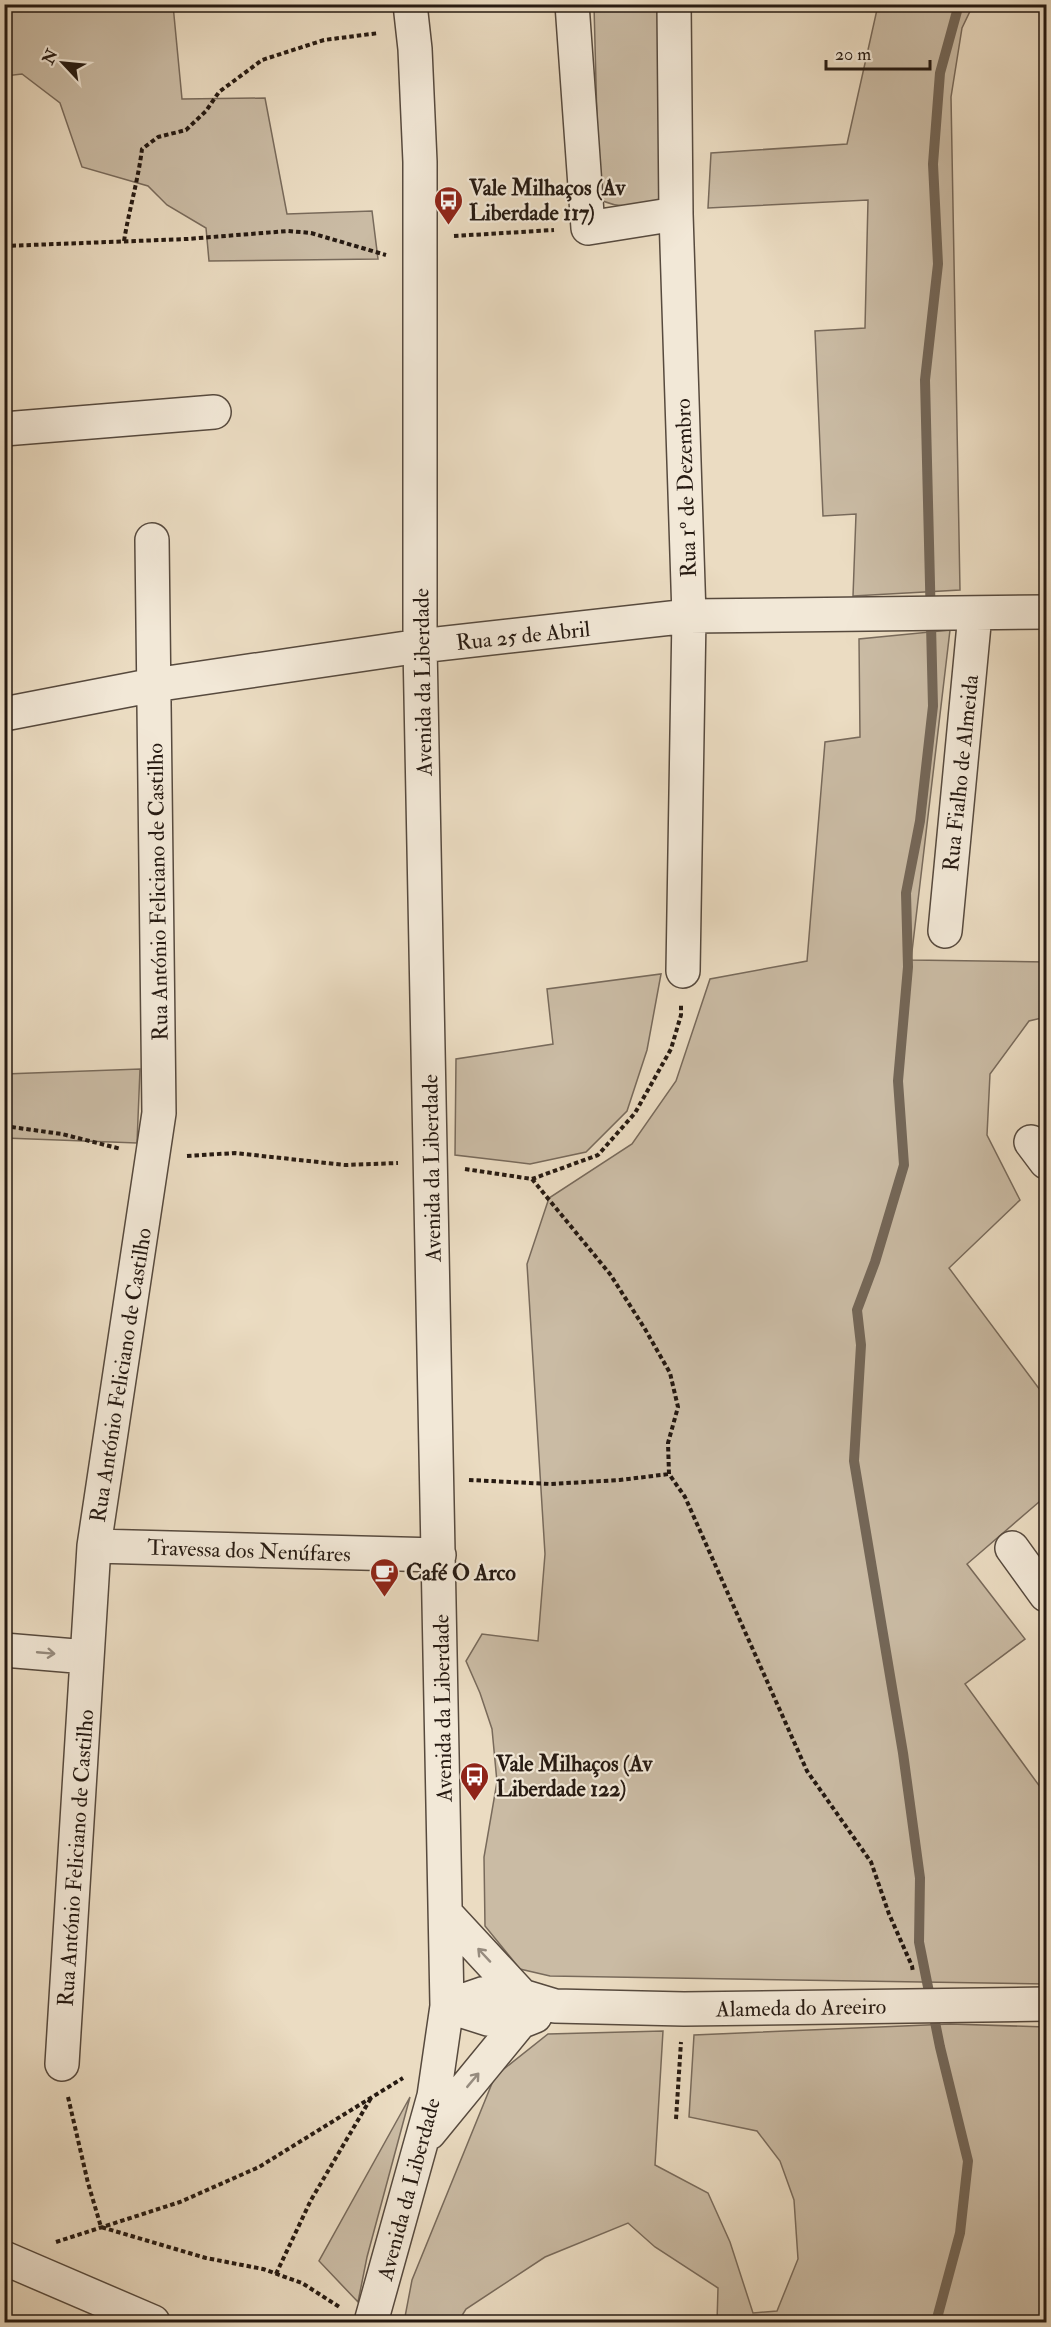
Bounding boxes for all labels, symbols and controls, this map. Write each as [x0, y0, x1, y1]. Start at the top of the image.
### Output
north arrow [33, 33, 93, 93]
scale bar [826, 33, 930, 71]
text: 20 m [835, 43, 871, 66]
text: N [38, 45, 63, 69]
place label: Vale Milhaços (Av Liberdade 117) [468, 174, 627, 227]
bus stop icon: Vale Milhaços (Av Liberdade 117) [432, 184, 464, 226]
street label: Rua 1º de Dezembro [669, 398, 703, 578]
street label: Avenida da Liberdade [407, 588, 439, 777]
street label: Rua 25 de Abril [455, 615, 592, 657]
street label: Rua Fialho de Almeida [937, 672, 985, 873]
street label: Rua António Feliciano de Castilho [141, 743, 175, 1041]
street label: Avenida da Liberdade [416, 1074, 448, 1263]
street label: Rua António Feliciano de Castilho [84, 1226, 158, 1524]
street label: Travessa dos Nenúfares [147, 1533, 351, 1569]
cafe icon: Café O Arco [369, 1556, 401, 1598]
place label: Café O Arco [406, 1559, 516, 1587]
street label: Avenida da Liberdade [427, 1614, 459, 1803]
one-way arrow [35, 1648, 55, 1659]
street label: Rua António Feliciano de Castilho [52, 1709, 100, 2008]
place label: Vale Milhaços (Av Liberdade 122) [495, 1750, 654, 1803]
bus stop icon: Vale Milhaços (Av Liberdade 122) [459, 1760, 491, 1802]
one-way arrow [477, 1948, 491, 1963]
street label: Alameda do Areeiro [715, 1993, 886, 2024]
one-way arrow [466, 2072, 479, 2088]
street label: Avenida da Liberdade [371, 2095, 447, 2284]

